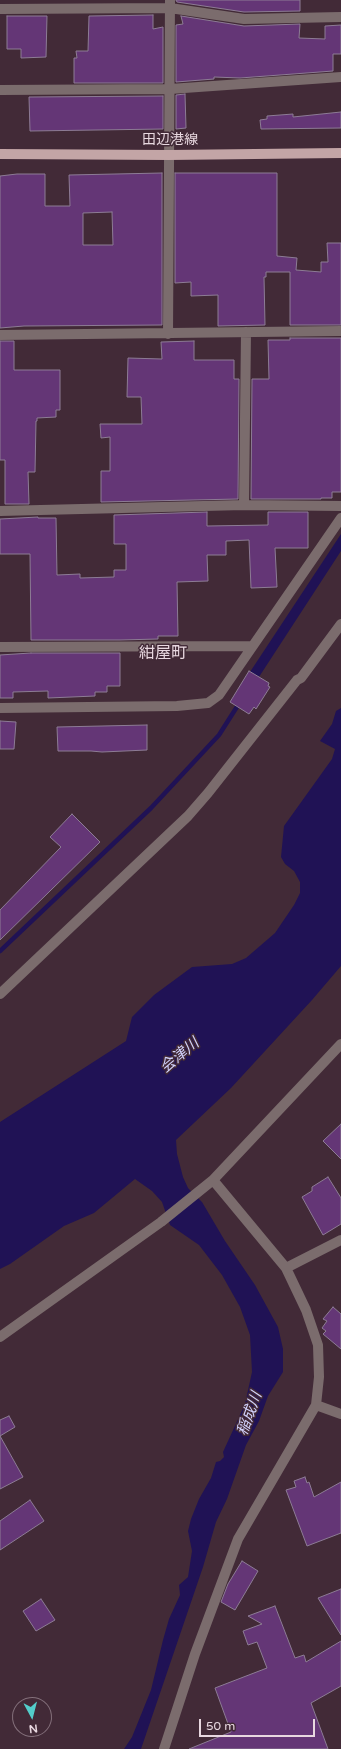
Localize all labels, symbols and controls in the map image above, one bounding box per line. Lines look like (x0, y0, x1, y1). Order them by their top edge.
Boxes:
street label: 田辺港線 (142, 132, 198, 148)
district label: 紺屋町 (139, 644, 187, 664)
water label: 会津川 (157, 1035, 203, 1077)
water label: 稲成川 (234, 1390, 266, 1438)
north arrow (12, 1697, 52, 1737)
scale bar (201, 1711, 317, 1737)
text: 50 m (206, 1719, 235, 1733)
text: N (28, 1721, 39, 1735)

